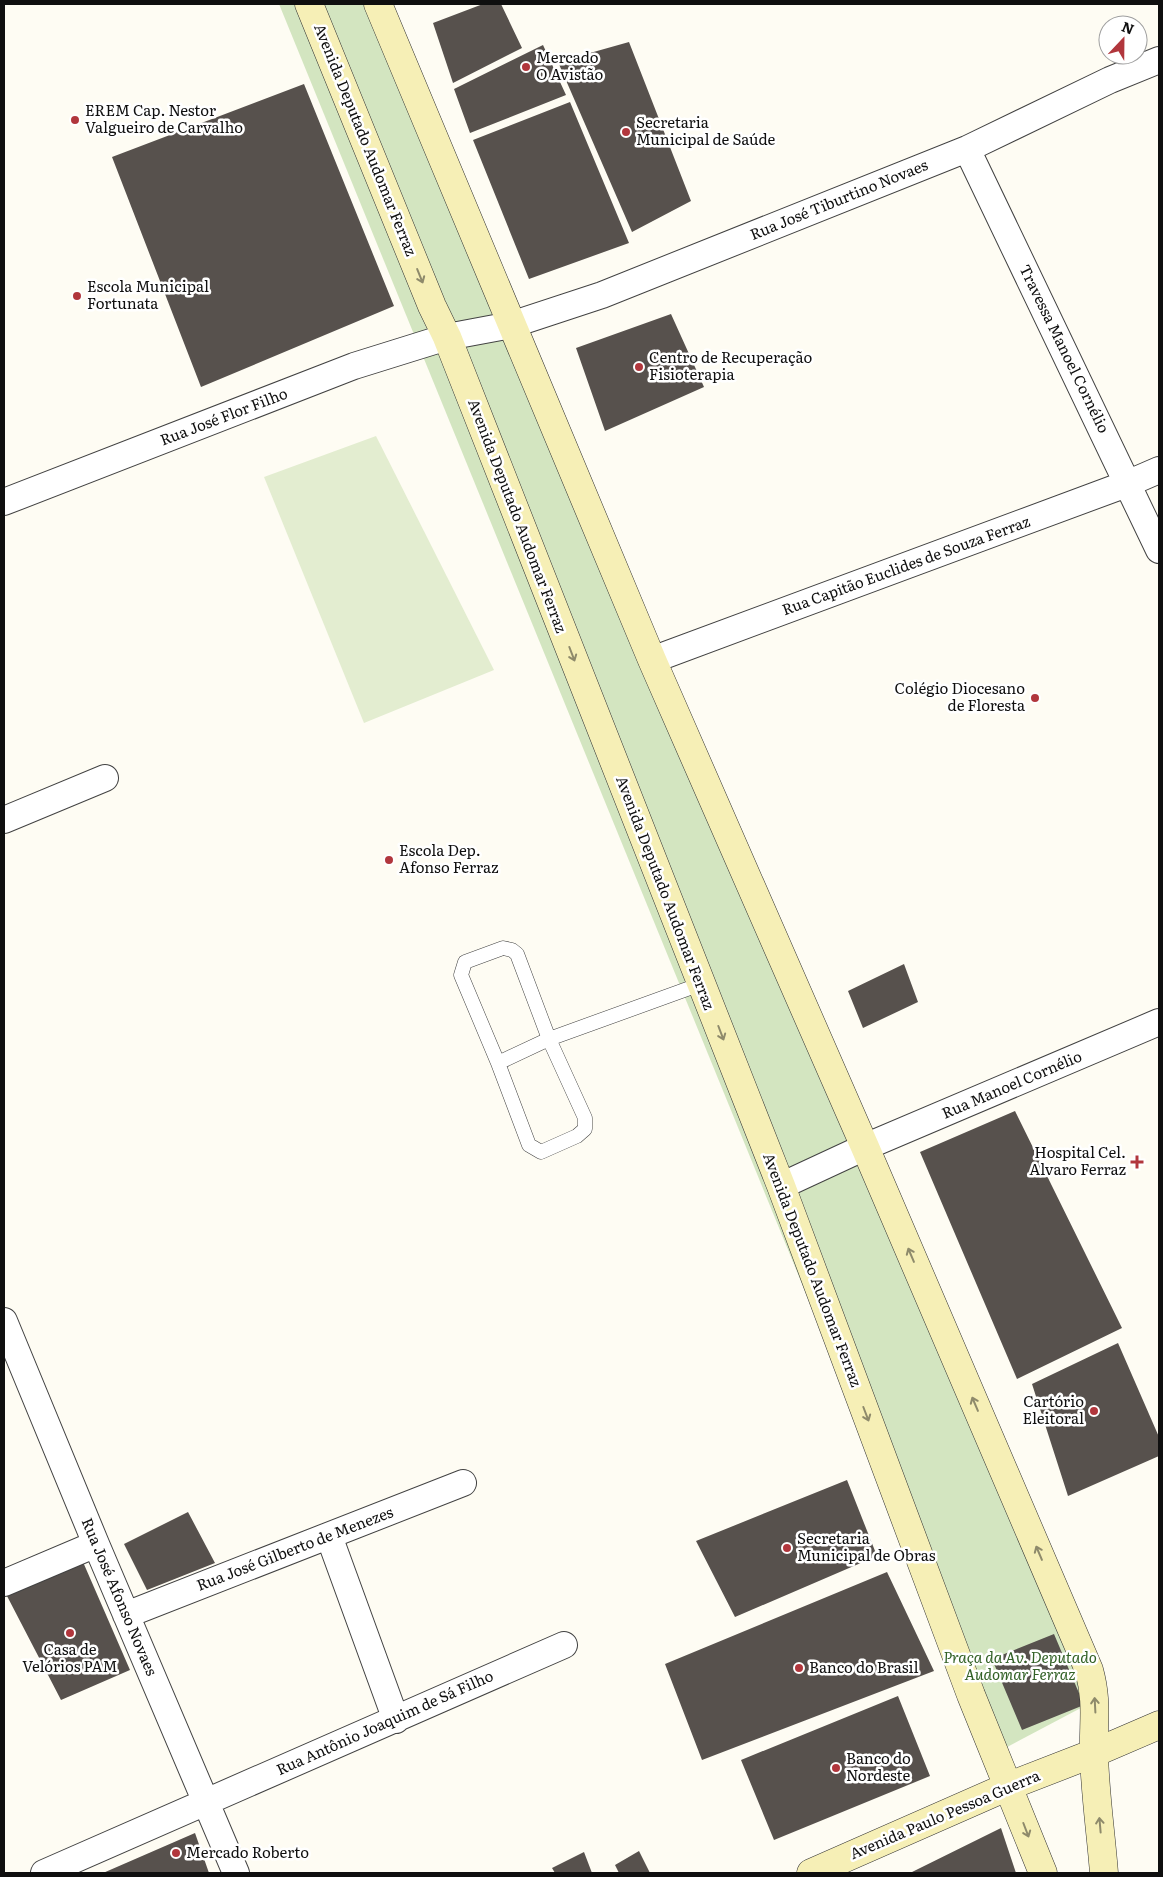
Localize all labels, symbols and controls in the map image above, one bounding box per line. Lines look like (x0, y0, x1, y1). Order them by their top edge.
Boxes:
north arrow (1098, 15, 1148, 65)
text: N (1119, 16, 1138, 39)
street label: Avenida Deputado Audomar Ferraz (309, 20, 424, 259)
place label: Mercado O Avistão (536, 45, 603, 85)
marker: Mercado O Avistão (520, 61, 532, 73)
place label: EREM Cap. Nestor Valgueiro de Carvalho (85, 98, 243, 138)
place label: Secretaria Municipal de Saúde (636, 110, 775, 150)
marker: EREM Cap. Nestor Valgueiro de Carvalho (69, 114, 81, 126)
marker: Secretaria Municipal de Saúde (620, 126, 632, 138)
street label: Rua José Tiburtino Novaes (746, 152, 931, 245)
street label: Travessa Manoel Cornélio (1014, 260, 1116, 437)
one-way arrow (416, 268, 425, 283)
place label: Escola Municipal Fortunata (87, 274, 209, 314)
marker: Escola Municipal Fortunata (71, 290, 83, 302)
place label: Centro de Recuperação Fisioterapia (649, 345, 813, 385)
marker: Centro de Recuperação Fisioterapia (633, 361, 645, 373)
street label: Rua José Flor Filho (156, 381, 291, 451)
street label: Avenida Deputado Audomar Ferraz (463, 395, 574, 636)
street label: Rua Capitão Euclides de Souza Ferraz (778, 509, 1033, 620)
one-way arrow (567, 646, 577, 661)
place label: Colégio Diocesano de Floresta (895, 676, 1026, 716)
marker: Colégio Diocesano de Floresta (1029, 692, 1041, 704)
street label: Avenida Deputado Audomar Ferraz (611, 772, 722, 1013)
place label: Escola Dep. Afonso Ferraz (399, 838, 499, 878)
marker: Escola Dep. Afonso Ferraz (383, 854, 395, 866)
one-way arrow (717, 1026, 726, 1041)
street label: Rua Manoel Cornélio (938, 1044, 1085, 1124)
place label: Hospital Cel. Alvaro Ferraz (1029, 1140, 1126, 1180)
street label: Avenida Deputado Audomar Ferraz (758, 1149, 869, 1390)
marker: Hospital Cel. Alvaro Ferraz (1130, 1155, 1144, 1169)
one-way arrow (905, 1248, 915, 1263)
place label: Cartório Eleitoral (1022, 1389, 1084, 1429)
one-way arrow (969, 1397, 979, 1412)
marker: Cartório Eleitoral (1088, 1405, 1100, 1417)
one-way arrow (862, 1406, 871, 1421)
street label: Rua José Gilberto de Menezes (193, 1499, 396, 1596)
street label: Rua José Afonso Novaes (77, 1514, 164, 1679)
place label: Secretaria Municipal de Obras (797, 1526, 936, 1566)
marker: Secretaria Municipal de Obras (781, 1542, 793, 1554)
one-way arrow (1034, 1546, 1044, 1561)
marker: Casa de Velórios PAM (64, 1627, 76, 1639)
place label: Casa de Velórios PAM (22, 1637, 118, 1677)
park label: Praça da Av. Deputado Audomar Ferraz (943, 1645, 1097, 1685)
place label: Banco do Brasil (809, 1655, 918, 1678)
marker: Banco do Brasil (793, 1662, 805, 1674)
street label: Rua Antônio Joaquim de Sá Filho (272, 1663, 497, 1780)
one-way arrow (1091, 1697, 1100, 1713)
place label: Banco do Nordeste (846, 1746, 911, 1786)
marker: Banco do Nordeste (830, 1762, 842, 1774)
street label: Avenida Paulo Pessoa Guerra (846, 1763, 1044, 1864)
one-way arrow (1095, 1817, 1105, 1833)
one-way arrow (1022, 1822, 1031, 1837)
place label: Mercado Roberto (186, 1840, 309, 1863)
marker: Mercado Roberto (170, 1847, 182, 1859)

